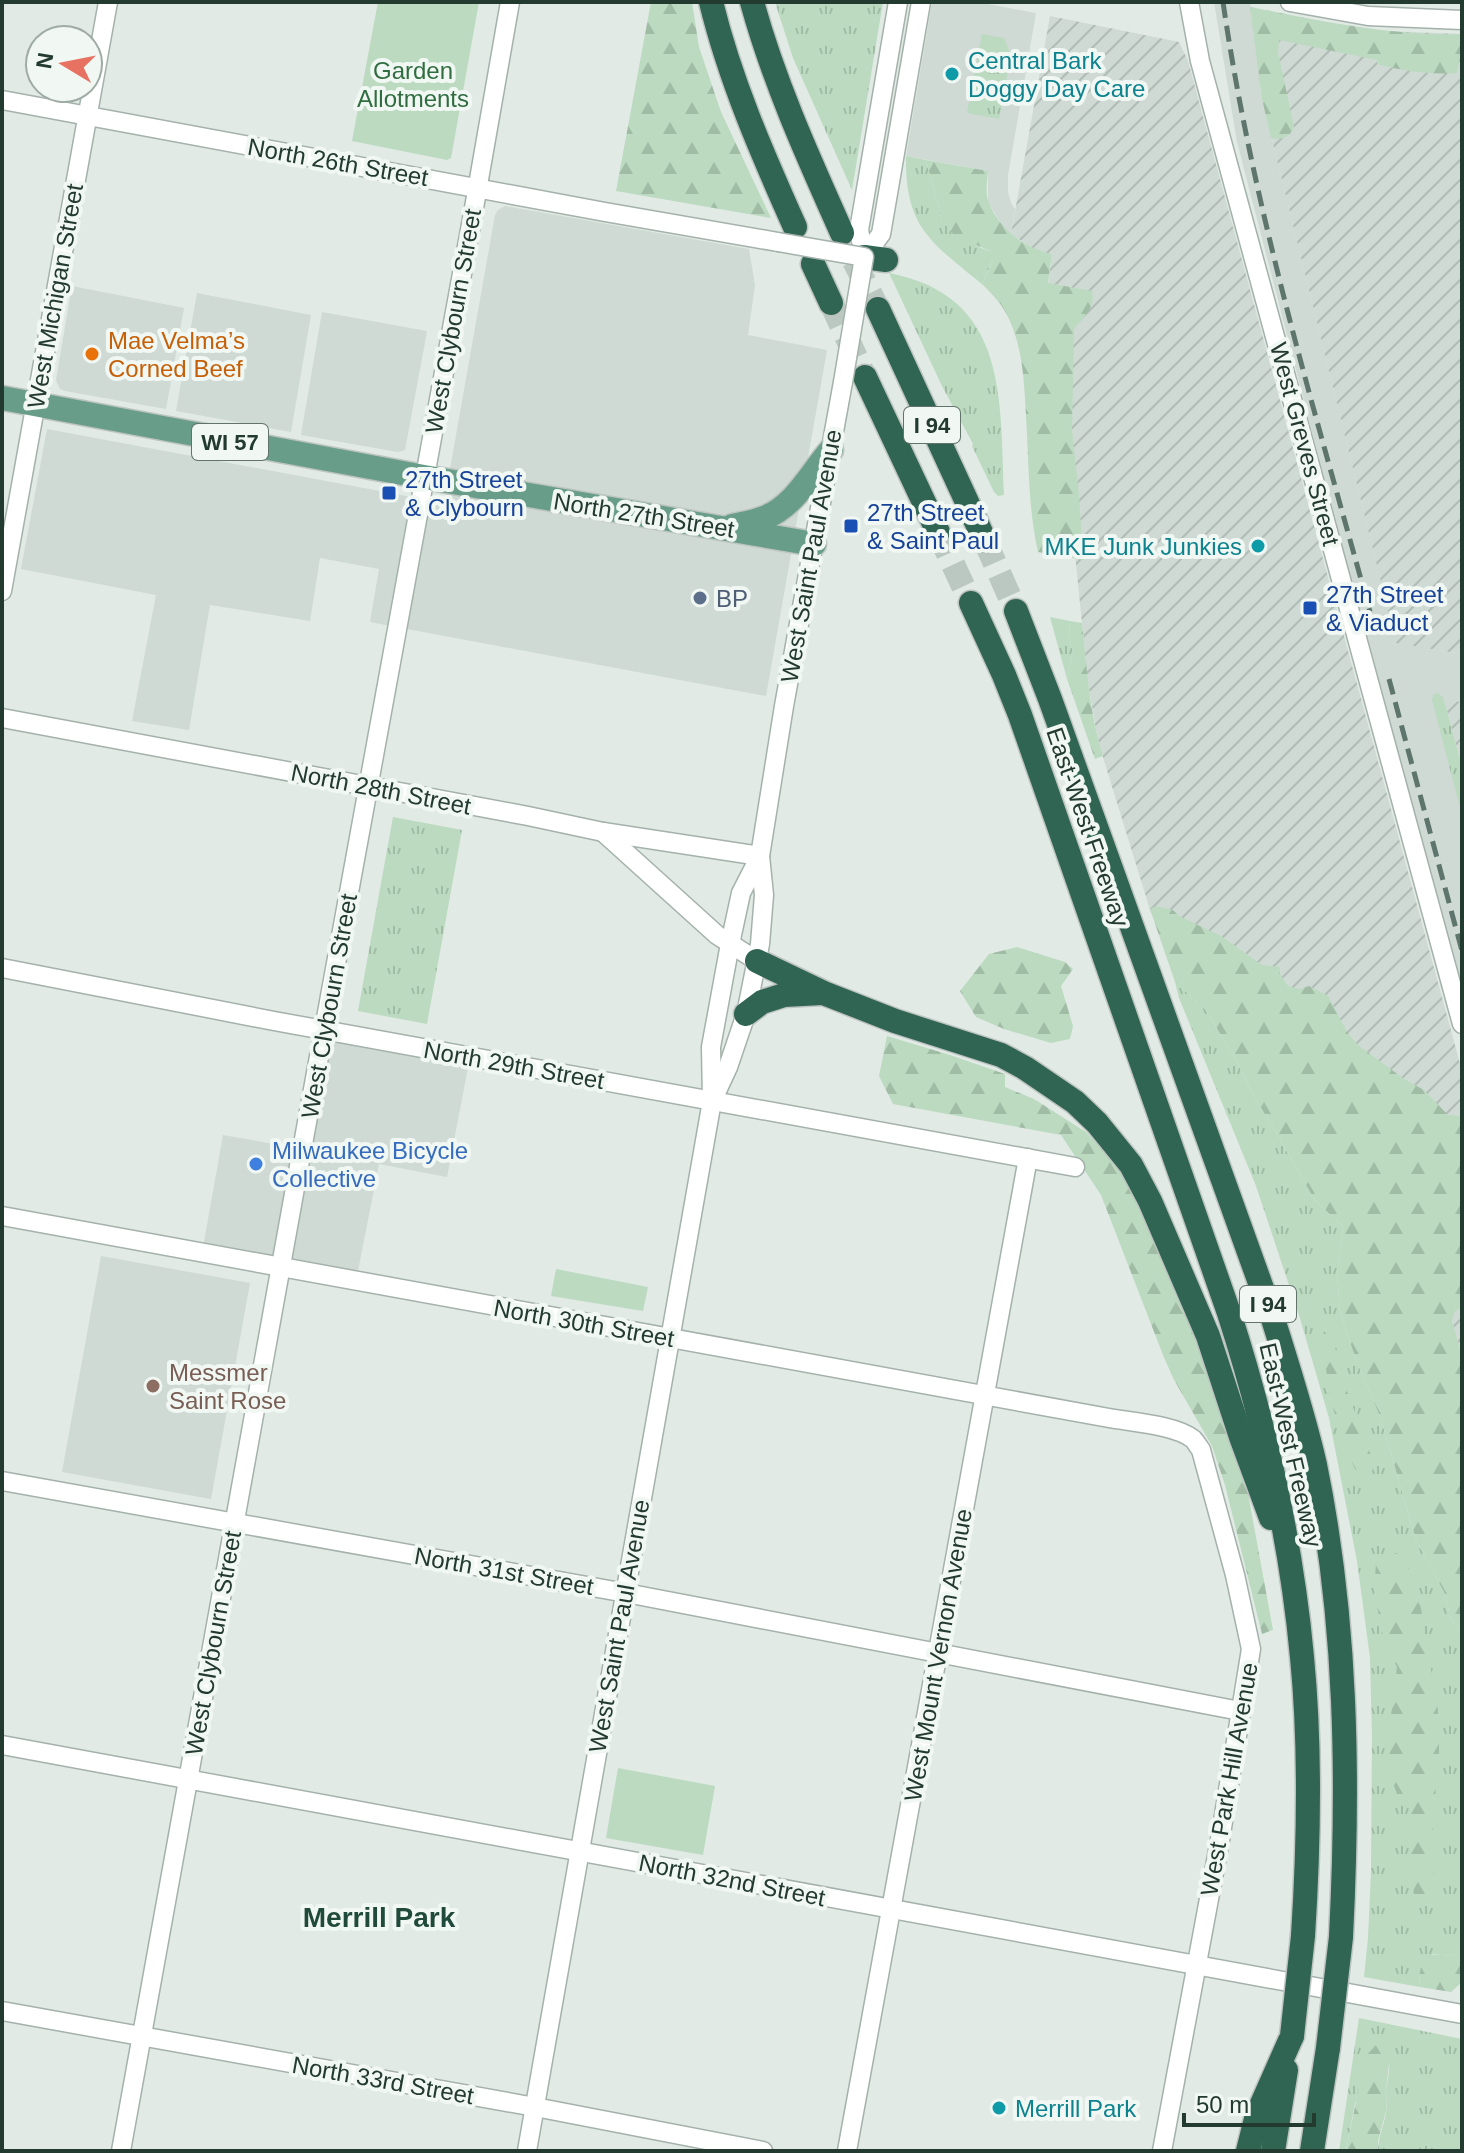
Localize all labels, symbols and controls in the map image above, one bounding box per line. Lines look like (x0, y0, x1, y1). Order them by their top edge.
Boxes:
north arrow (24, 24, 104, 104)
place label: Central Bark Doggy Day Care (968, 47, 1145, 102)
text: N (31, 51, 58, 71)
park label: Garden Allotments (357, 57, 469, 112)
marker: Central Bark Doggy Day Care (943, 65, 961, 83)
street label: North 26th Street (246, 133, 431, 191)
street label: West Michigan Street (22, 181, 88, 410)
street label: West Clybourn Street (420, 206, 486, 435)
place label: Mae Velma’s Corned Beef (108, 327, 245, 382)
street label: West Greves Street (1265, 340, 1345, 549)
marker: Mae Velma’s Corned Beef (83, 345, 101, 363)
road number: I 94 (904, 407, 960, 443)
road number: WI 57 (192, 424, 268, 460)
street label: West Saint Paul Avenue (775, 427, 847, 685)
place label: 27th Street & Clybourn (405, 466, 524, 521)
marker: 27th Street & Clybourn (380, 484, 398, 502)
street label: North 27th Street (552, 487, 737, 543)
place label: 27th Street & Saint Paul (867, 499, 999, 554)
marker: 27th Street & Saint Paul (842, 517, 860, 535)
place label: MKE Junk Junkies (1045, 533, 1242, 560)
marker: MKE Junk Junkies (1249, 537, 1267, 555)
place label: 27th Street & Viaduct (1326, 581, 1444, 636)
place label: BP (716, 585, 748, 612)
marker: BP (691, 589, 709, 607)
marker: 27th Street & Viaduct (1301, 599, 1319, 617)
street label: East-West Freeway (1041, 724, 1135, 930)
street label: North 28th Street (289, 758, 474, 820)
street label: West Clybourn Street (296, 891, 362, 1120)
street label: North 29th Street (422, 1036, 607, 1094)
place label: Milwaukee Bicycle Collective (272, 1137, 468, 1192)
marker: Milwaukee Bicycle Collective (247, 1155, 265, 1173)
road number: I 94 (1240, 1286, 1296, 1322)
street label: North 30th Street (492, 1294, 677, 1352)
street label: East-West Freeway (1254, 1340, 1328, 1550)
place label: Messmer Saint Rose (169, 1359, 286, 1414)
marker: Messmer Saint Rose (144, 1377, 162, 1395)
street label: West Saint Paul Avenue (583, 1497, 655, 1755)
street label: West Mount Vernon Avenue (899, 1507, 977, 1803)
street label: West Clybourn Street (180, 1528, 246, 1757)
street label: North 31st Street (412, 1542, 596, 1600)
street label: West Park Hill Avenue (1195, 1660, 1263, 1898)
street label: North 32nd Street (636, 1849, 828, 1911)
district label: Merrill Park (303, 1902, 456, 1933)
street label: North 33rd Street (290, 2051, 476, 2109)
scale bar (1184, 2077, 1314, 2127)
text: 50 m (1196, 2091, 1249, 2118)
place label: Merrill Park (1015, 2095, 1137, 2122)
marker: Merrill Park (990, 2099, 1008, 2117)

